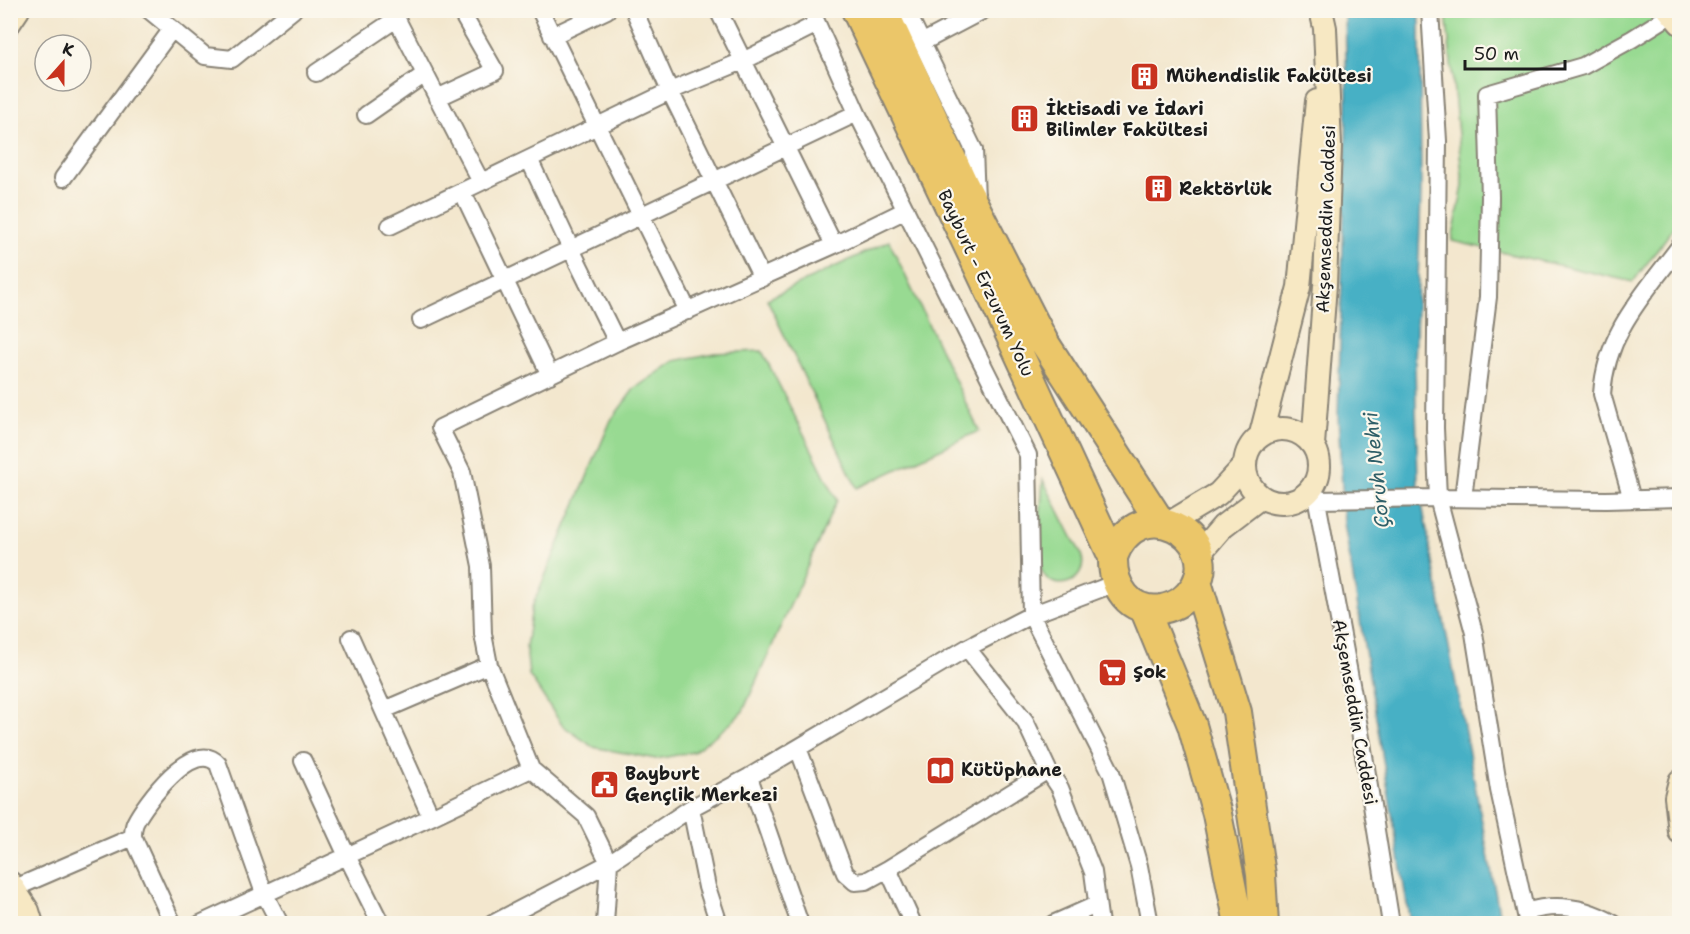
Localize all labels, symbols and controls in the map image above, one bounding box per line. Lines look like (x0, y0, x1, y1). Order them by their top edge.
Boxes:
north arrow (33, 33, 93, 93)
scale bar (1465, 33, 1566, 71)
text: K (59, 38, 77, 61)
text: 50 m (1474, 42, 1519, 66)
building icon: Mühendislik Fakültesi (1129, 60, 1161, 92)
place label: Mühendislik Fakültesi (1166, 64, 1372, 88)
place label: İktisadi ve İdari Bilimler Fakültesi (1046, 97, 1208, 142)
building icon: İktisadi ve İdari Bilimler Fakültesi (1009, 103, 1041, 135)
street label: Akşemseddin Caddesi (1311, 124, 1341, 314)
building icon: Rektörlük (1142, 173, 1174, 205)
place label: Rektörlük (1179, 177, 1272, 201)
street label: Bayburt - Erzurum Yolu (932, 186, 1040, 380)
water label: Çoruh Nehri (1357, 410, 1395, 529)
street label: Akşemseddin Caddesi (1327, 617, 1383, 807)
supermarket icon: Şok (1096, 656, 1128, 688)
place label: Şok (1133, 660, 1167, 684)
library icon: Kütüphane (924, 754, 956, 786)
place label: Kütüphane (961, 758, 1062, 782)
place label: Bayburt Gençlik Merkezi (625, 762, 778, 807)
public building icon: Bayburt Gençlik Merkezi (588, 768, 620, 800)

